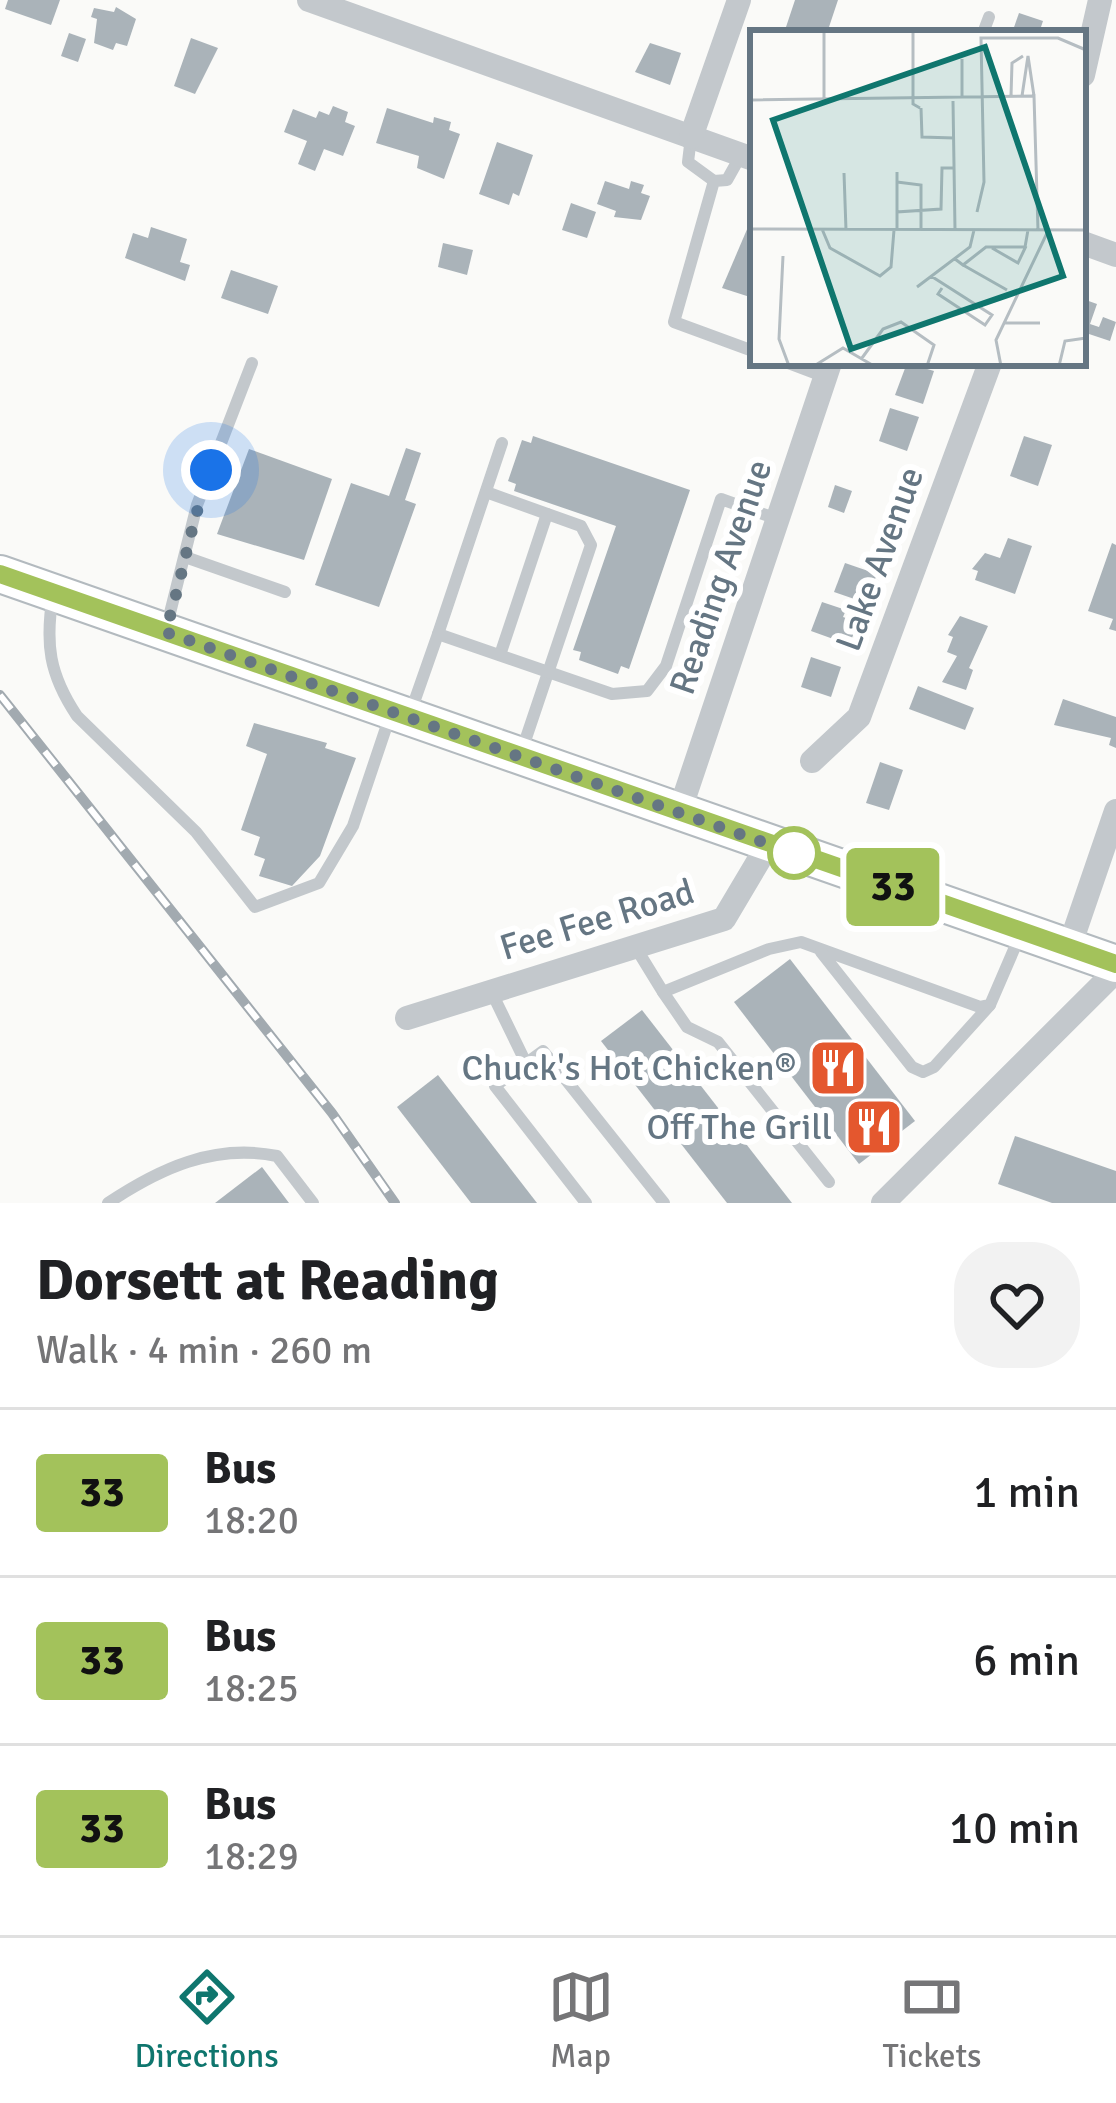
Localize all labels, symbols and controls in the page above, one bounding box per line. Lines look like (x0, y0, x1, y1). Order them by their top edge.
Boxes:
inset map (750, 30, 1086, 366)
your location (181, 440, 241, 500)
street label: Reading Avenue (660, 454, 782, 700)
street label: Lake Avenue (826, 461, 934, 657)
unlabelled marker (769, 828, 819, 878)
line badge: 33 (839, 848, 947, 926)
text: 33 (870, 861, 916, 912)
street label: Fee Fee Road (495, 869, 699, 971)
restaurant icon: Chuck's Hot Chicken® (807, 1037, 869, 1099)
place label: Chuck's Hot Chicken® (461, 1046, 796, 1091)
restaurant icon: Off The Grill (843, 1096, 905, 1158)
place label: Off The Grill (646, 1105, 832, 1150)
button: heart (954, 1242, 1080, 1368)
text: Dorsett at Reading (36, 1245, 499, 1316)
text: Walk · 4 min · 260 m (36, 1326, 372, 1374)
text: Bus (204, 1441, 276, 1496)
text: 1 min (973, 1465, 1080, 1520)
text: 33 (79, 1467, 125, 1518)
text: 18:20 (204, 1496, 299, 1544)
text: Bus (204, 1609, 276, 1664)
text: 6 min (973, 1633, 1080, 1688)
text: 33 (79, 1635, 125, 1686)
text: 18:25 (204, 1664, 299, 1712)
text: Bus (204, 1777, 276, 1832)
text: 10 min (949, 1801, 1080, 1856)
text: 33 (79, 1803, 125, 1854)
text: 18:29 (204, 1832, 299, 1880)
tab: Directions (134, 1964, 279, 2077)
tab: Map (548, 1964, 614, 2077)
tab: Tickets (882, 1964, 982, 2077)

